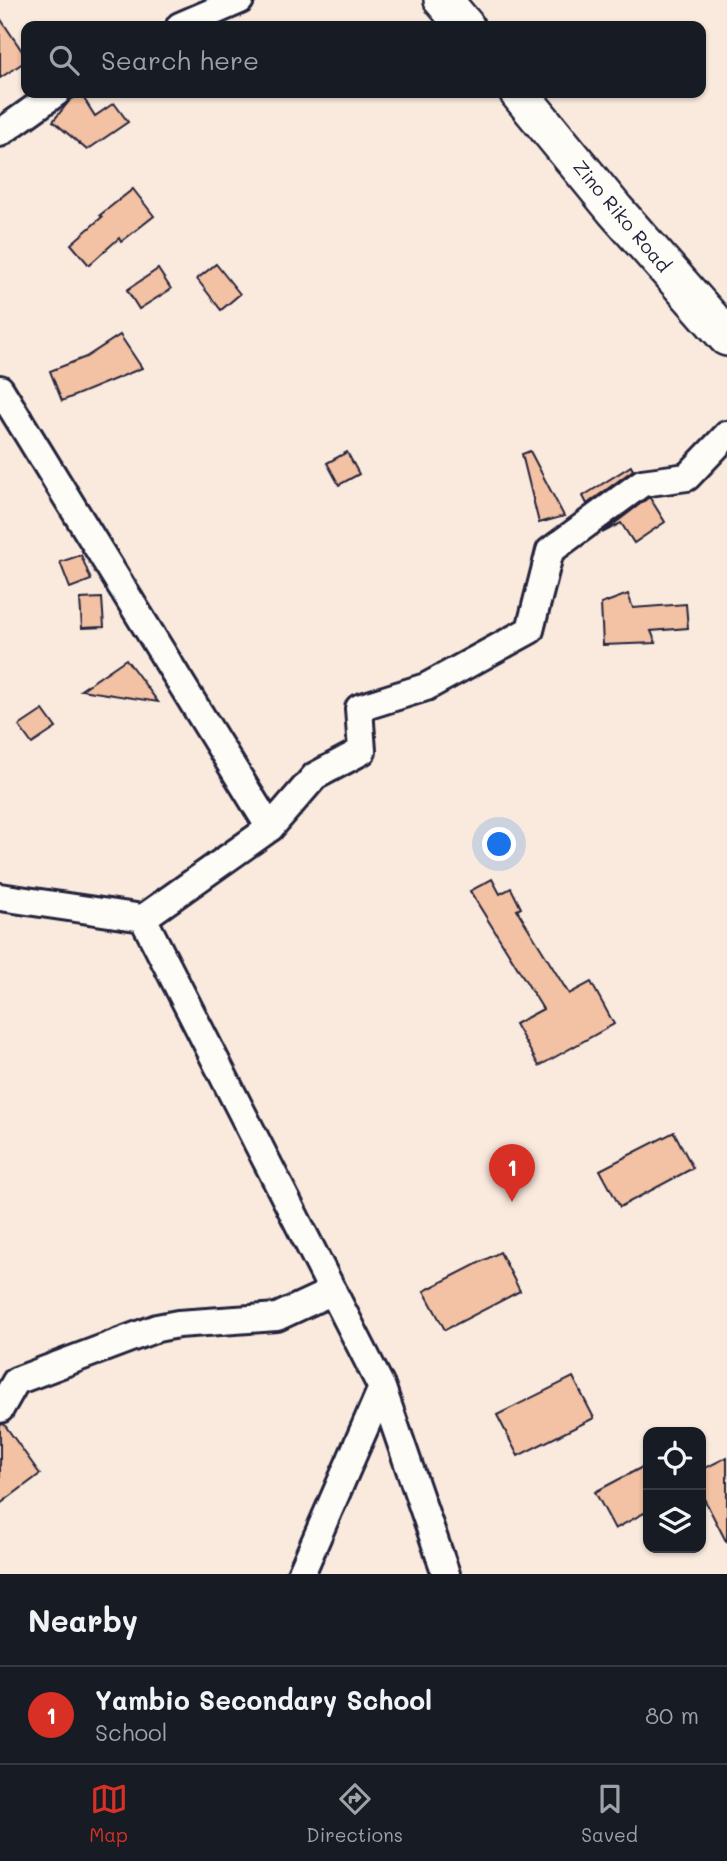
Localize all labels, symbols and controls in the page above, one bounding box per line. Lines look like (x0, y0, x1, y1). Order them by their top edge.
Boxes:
search box (21, 21, 706, 98)
icon: search (45, 41, 83, 79)
text: Search here (101, 43, 259, 77)
street label: Zino Riko Road (568, 154, 677, 277)
your location (482, 827, 516, 861)
pin: 1 (489, 1144, 535, 1202)
map controls (643, 1427, 706, 1553)
button: locate (643, 1427, 706, 1490)
button: layers (643, 1490, 706, 1553)
text: Nearby (28, 1600, 138, 1640)
text: Yambio Secondary School (95, 1683, 432, 1717)
text: 1 (46, 1700, 56, 1730)
text: 80 m (645, 1700, 699, 1730)
text: School (95, 1717, 168, 1747)
tab: Map (89, 1780, 128, 1847)
tab: Directions (306, 1780, 403, 1847)
tab: Saved (581, 1780, 638, 1847)

